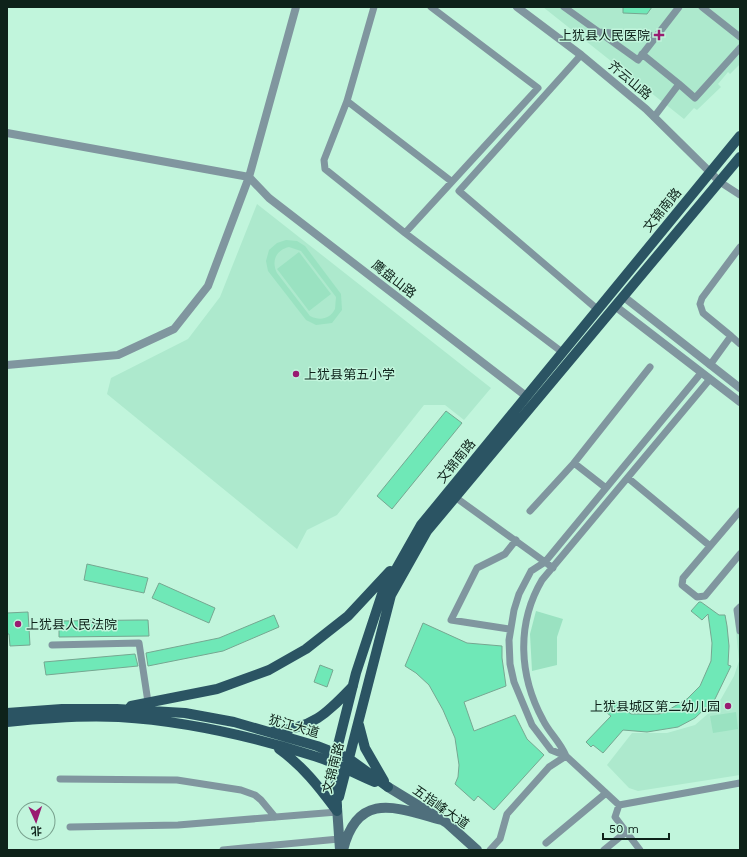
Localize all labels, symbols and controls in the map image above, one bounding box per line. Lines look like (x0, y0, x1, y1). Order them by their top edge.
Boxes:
place label: 上犹县人民医院 (559, 28, 650, 43)
marker: 上犹县人民医院 (653, 29, 665, 41)
street label: 齐云山路 (605, 58, 655, 102)
street label: 文锦南路 (640, 185, 684, 235)
street label: 鹰盘山路 (369, 257, 419, 301)
place label: 上犹县第五小学 (304, 367, 395, 382)
marker: 上犹县第五小学 (291, 369, 301, 379)
street label: 文锦南路 (434, 436, 478, 486)
place label: 上犹县人民法院 (26, 617, 117, 632)
marker: 上犹县人民法院 (13, 619, 23, 629)
place label: 上犹县城区第二幼儿园 (590, 699, 720, 714)
marker: 上犹县城区第二幼儿园 (723, 701, 733, 711)
street label: 犹江大道 (267, 712, 321, 740)
street label: 文锦南路 (319, 741, 347, 795)
street label: 五指峰大道 (410, 782, 472, 832)
north arrow (16, 801, 56, 841)
scale bar (603, 815, 669, 841)
text: 50 m (609, 822, 639, 836)
text: 北 (31, 824, 42, 837)

